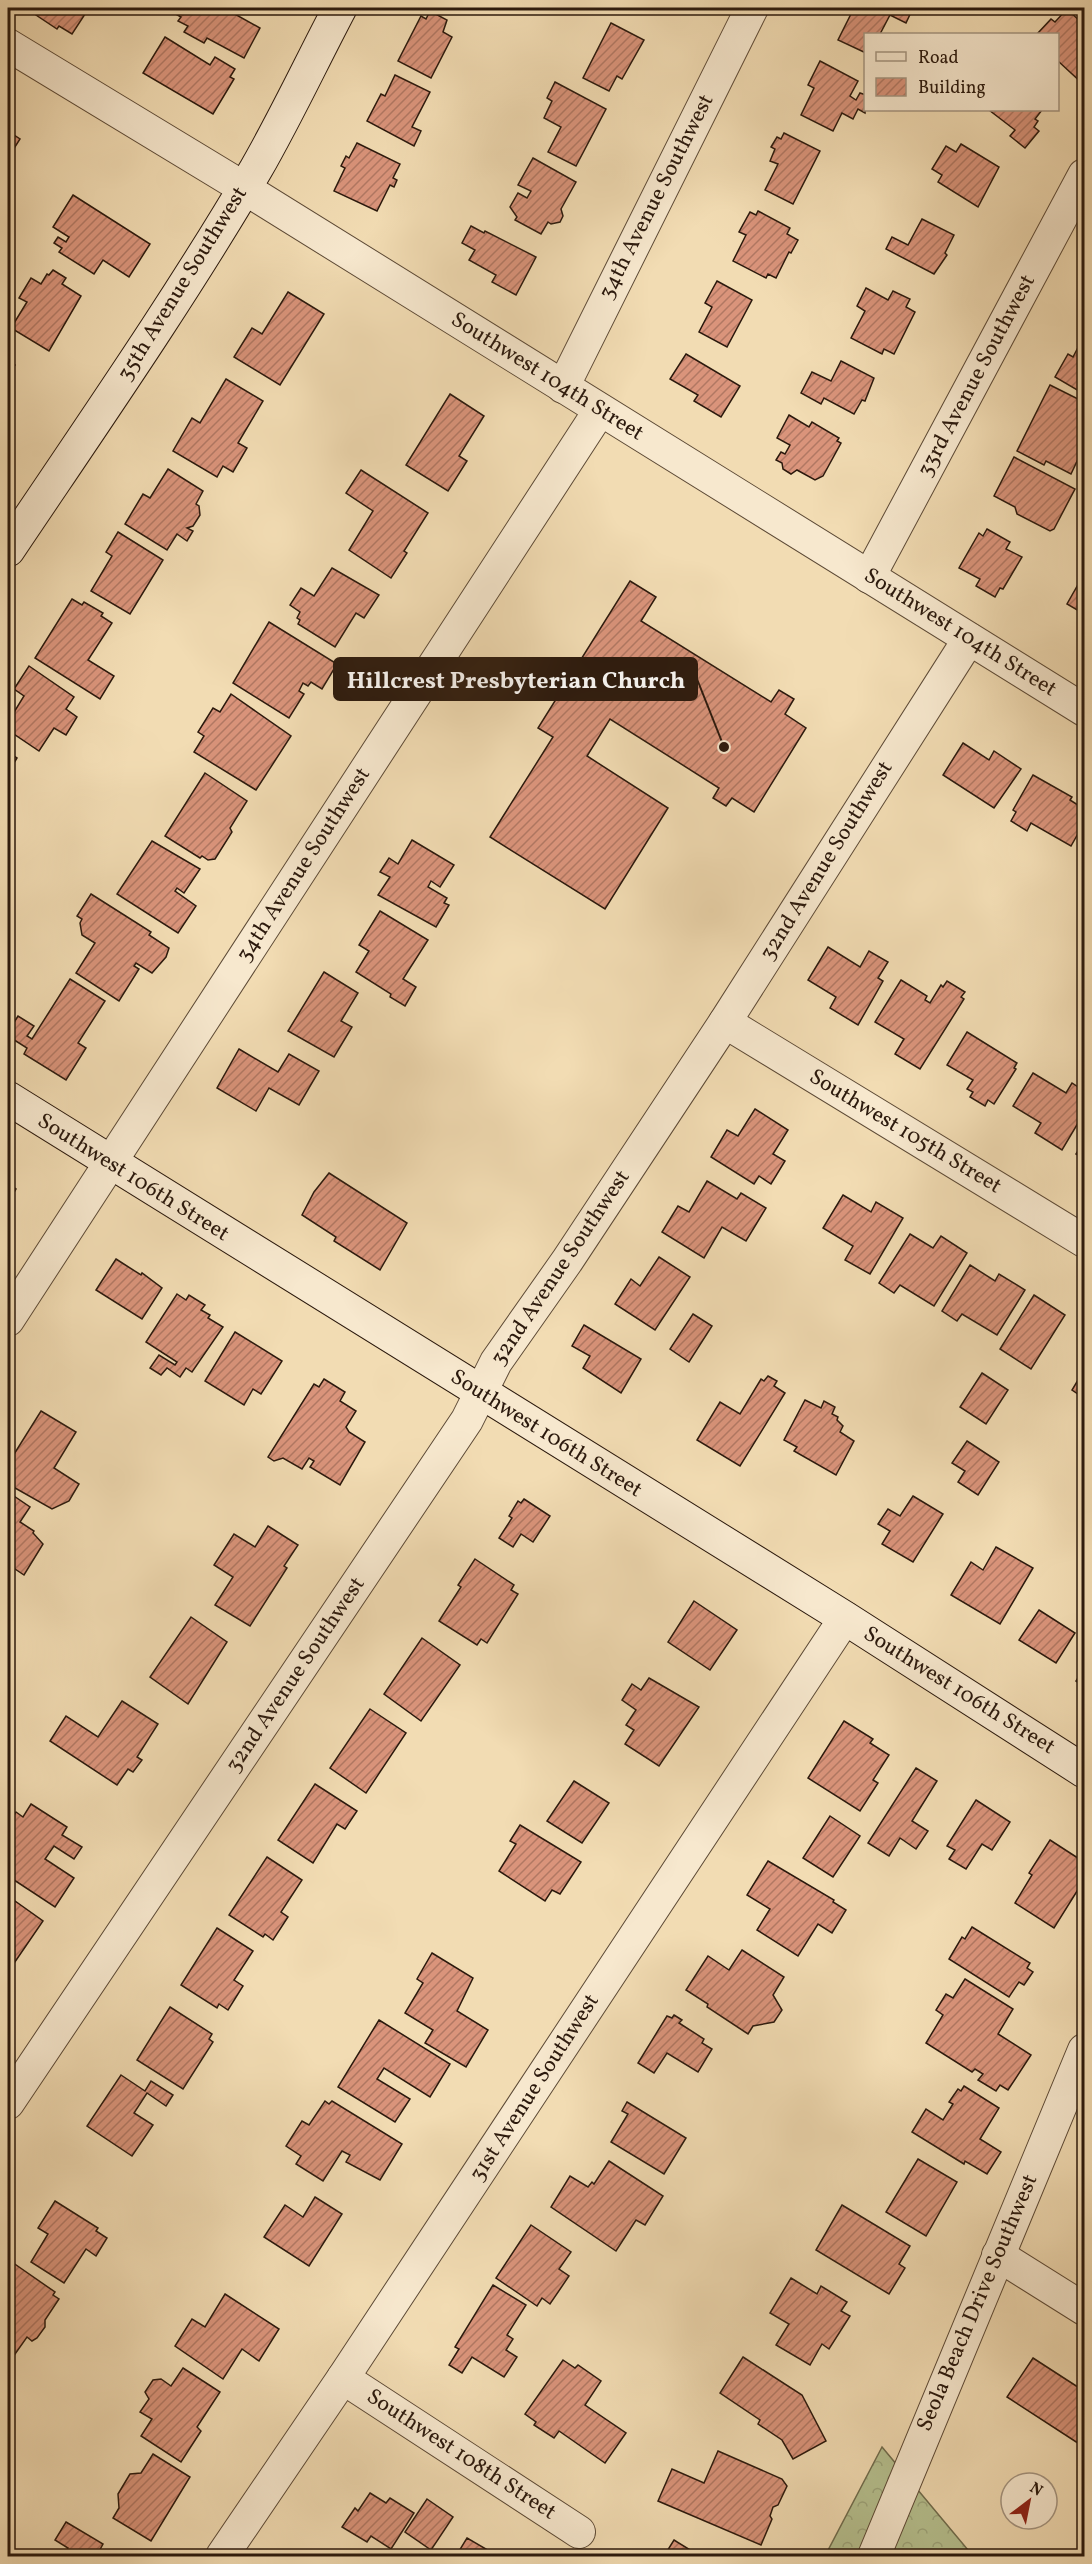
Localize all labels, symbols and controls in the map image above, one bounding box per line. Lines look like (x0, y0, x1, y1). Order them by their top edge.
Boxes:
legend (864, 33, 1059, 111)
text: Road (918, 46, 959, 71)
text: Building (918, 76, 986, 101)
street label: 34th Avenue Southwest (592, 89, 722, 305)
street label: 35th Avenue Southwest (110, 181, 256, 387)
street label: 33rd Avenue Southwest (910, 269, 1044, 483)
street label: Southwest 104th Street (445, 305, 650, 449)
street label: Southwest 104th Street (858, 561, 1063, 705)
callout: Hillcrest Presbyterian Church (334, 658, 697, 700)
text: Hillcrest Presbyterian Church (347, 665, 685, 699)
street label: 32nd Avenue Southwest (753, 755, 901, 967)
street label: 34th Avenue Southwest (229, 761, 379, 968)
street label: Southwest 105th Street (803, 1062, 1008, 1202)
street label: Southwest 106th Street (31, 1106, 235, 1250)
street label: 32nd Avenue Southwest (484, 1164, 638, 1372)
street label: Southwest 106th Street (444, 1362, 648, 1506)
street label: 32nd Avenue Southwest (219, 1571, 373, 1779)
street label: Southwest 106th Street (857, 1619, 1061, 1763)
street label: 31st Avenue Southwest (463, 1988, 608, 2188)
street label: Seola Beach Drive Southwest (910, 2169, 1046, 2436)
street label: Southwest 108th Street (360, 2382, 562, 2528)
north arrow (999, 2471, 1059, 2531)
text: N (1025, 2478, 1047, 2503)

